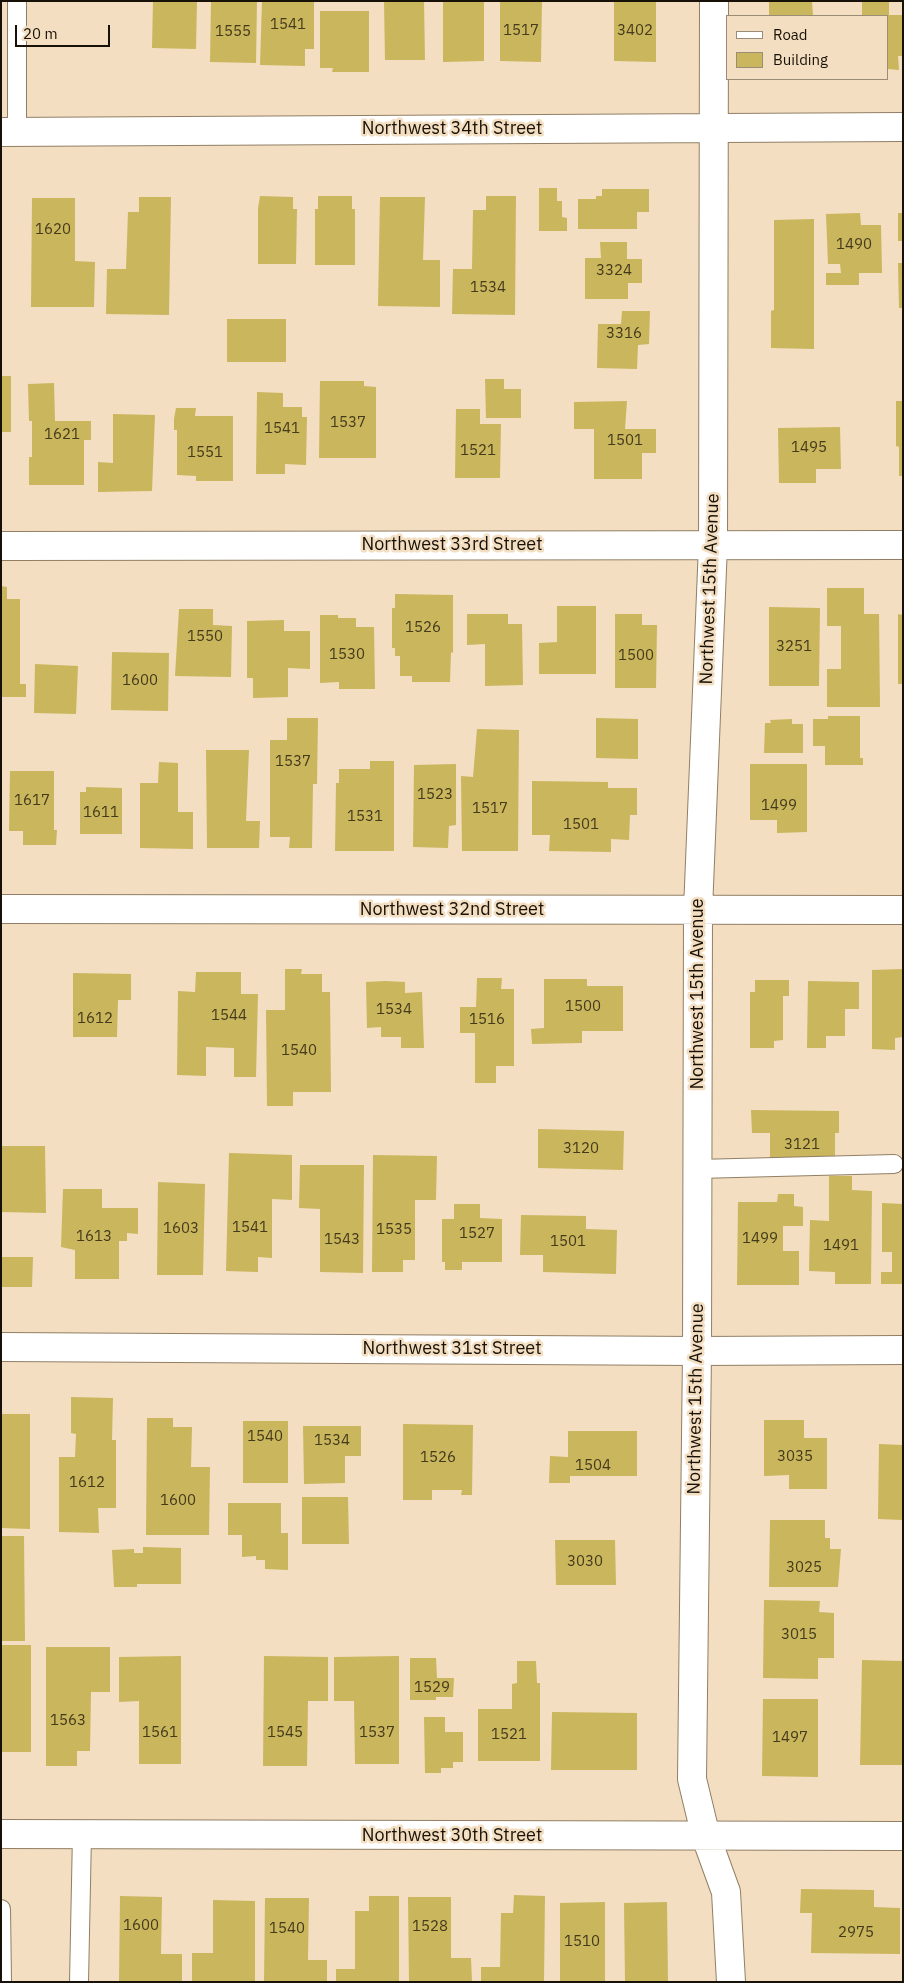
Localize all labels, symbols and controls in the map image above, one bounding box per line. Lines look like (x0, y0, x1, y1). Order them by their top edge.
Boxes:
scale bar (18, 15, 112, 47)
legend (726, 15, 889, 80)
house number: 1541 (270, 16, 306, 34)
house number: 1517 (503, 22, 539, 40)
house number: 3402 (617, 22, 653, 40)
house number: 1555 (215, 23, 251, 41)
text: 20 m (23, 24, 58, 43)
text: Road (773, 25, 808, 44)
text: Building (773, 50, 828, 69)
street label: Northwest 34th Street (362, 118, 542, 140)
house number: 1620 (35, 221, 71, 239)
house number: 1490 (836, 236, 872, 254)
house number: 3324 (596, 262, 632, 280)
house number: 1534 (470, 279, 506, 297)
house number: 3316 (606, 325, 642, 343)
house number: 1537 (330, 414, 366, 432)
house number: 1541 (264, 420, 300, 438)
house number: 1621 (44, 426, 80, 444)
house number: 1501 (607, 432, 643, 450)
house number: 1495 (791, 439, 827, 457)
house number: 1521 (460, 442, 496, 460)
house number: 1551 (187, 444, 223, 462)
street label: Northwest 15th Avenue (696, 493, 724, 685)
street label: Northwest 33rd Street (362, 534, 542, 556)
house number: 1526 (405, 619, 441, 637)
house number: 1550 (187, 628, 223, 646)
house number: 3251 (776, 638, 812, 656)
house number: 1530 (329, 646, 365, 664)
house number: 1500 (618, 647, 654, 665)
house number: 1600 (122, 672, 158, 690)
house number: 1537 (275, 753, 311, 771)
house number: 1523 (417, 786, 453, 804)
house number: 1617 (14, 792, 50, 810)
house number: 1499 (761, 797, 797, 815)
house number: 1517 (472, 800, 508, 818)
house number: 1611 (83, 804, 119, 822)
house number: 1531 (347, 808, 383, 826)
house number: 1501 (563, 816, 599, 834)
street label: Northwest 15th Avenue (687, 898, 709, 1090)
street label: Northwest 32nd Street (360, 899, 544, 921)
house number: 1500 (565, 998, 601, 1016)
house number: 1534 (376, 1001, 412, 1019)
house number: 1544 (211, 1007, 247, 1025)
house number: 1612 (77, 1010, 113, 1028)
house number: 1516 (469, 1011, 505, 1029)
house number: 1540 (281, 1042, 317, 1060)
house number: 3121 (784, 1136, 820, 1154)
house number: 3120 (563, 1140, 599, 1158)
house number: 1541 (232, 1219, 268, 1237)
house number: 1603 (163, 1220, 199, 1238)
house number: 1535 (376, 1221, 412, 1239)
house number: 1527 (459, 1225, 495, 1243)
house number: 1613 (76, 1228, 112, 1246)
house number: 1499 (742, 1230, 778, 1248)
house number: 1543 (324, 1231, 360, 1249)
house number: 1501 (550, 1233, 586, 1251)
house number: 1491 (823, 1237, 859, 1255)
street label: Northwest 15th Avenue (684, 1303, 708, 1495)
street label: Northwest 31st Street (363, 1338, 541, 1360)
house number: 1540 (247, 1428, 283, 1446)
house number: 1534 (314, 1432, 350, 1450)
house number: 3035 (777, 1448, 813, 1466)
house number: 1526 (420, 1449, 456, 1467)
house number: 1504 (575, 1457, 611, 1475)
house number: 1612 (69, 1474, 105, 1492)
house number: 1600 (160, 1492, 196, 1510)
house number: 3030 (567, 1553, 603, 1571)
house number: 3025 (786, 1559, 822, 1577)
house number: 3015 (781, 1626, 817, 1644)
house number: 1529 (414, 1679, 450, 1697)
house number: 1563 (50, 1712, 86, 1730)
house number: 1561 (142, 1724, 178, 1742)
house number: 1545 (267, 1724, 303, 1742)
house number: 1537 (359, 1724, 395, 1742)
house number: 1521 (491, 1726, 527, 1744)
house number: 1497 (772, 1729, 808, 1747)
street label: Northwest 30th Street (362, 1825, 542, 1847)
house number: 1600 (123, 1917, 159, 1935)
house number: 1528 (412, 1918, 448, 1936)
house number: 1540 (269, 1920, 305, 1938)
house number: 2975 (838, 1924, 874, 1942)
house number: 1510 (564, 1933, 600, 1951)

